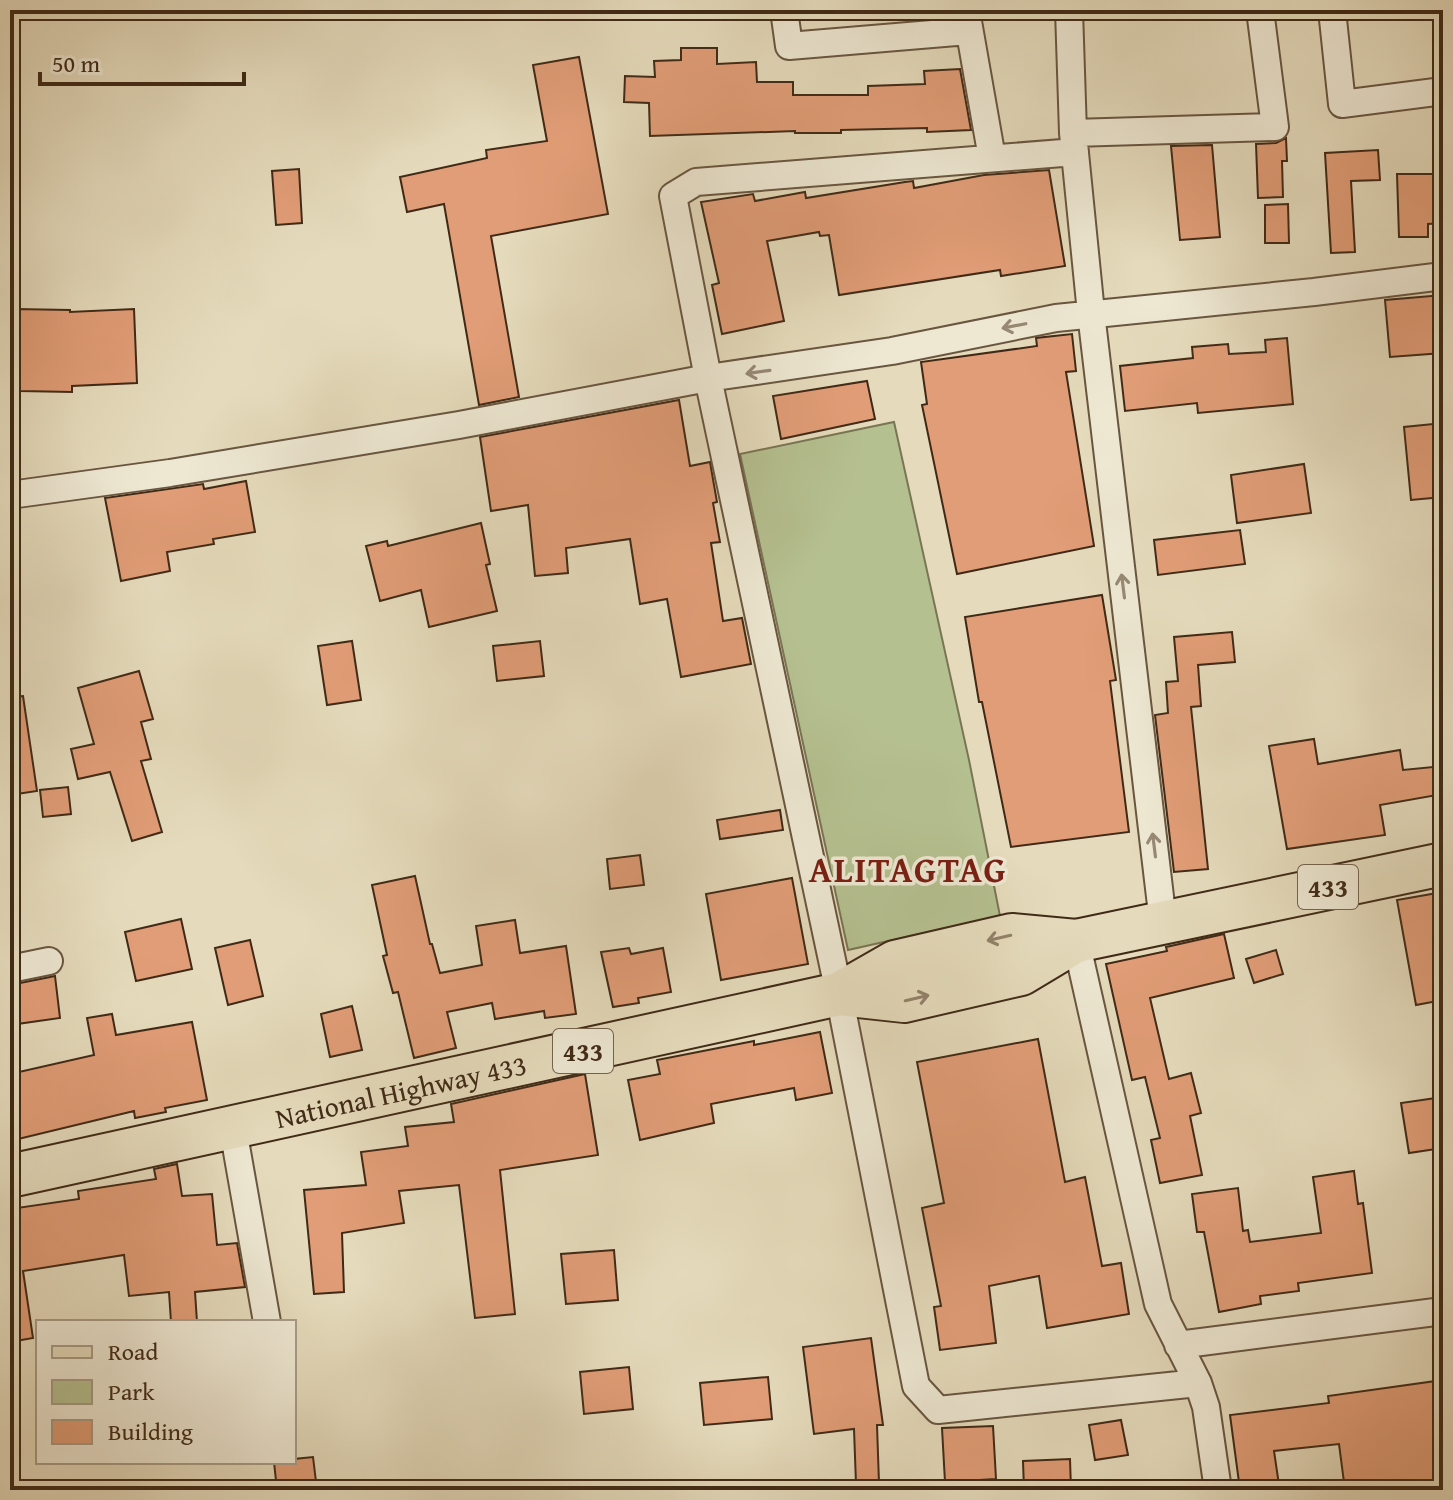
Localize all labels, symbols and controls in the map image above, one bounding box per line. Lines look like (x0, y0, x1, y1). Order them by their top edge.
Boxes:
scale bar (40, 36, 244, 86)
text: 50 m (52, 46, 100, 81)
one-way arrow (1002, 320, 1027, 335)
one-way arrow (746, 365, 771, 380)
one-way arrow (1116, 574, 1131, 600)
one-way arrow (1146, 833, 1161, 858)
district label: ALITAGTAG (809, 842, 1007, 895)
road number: 433 (1298, 865, 1358, 909)
one-way arrow (987, 931, 1012, 946)
one-way arrow (903, 990, 929, 1005)
road number: 433 (553, 1029, 613, 1073)
street label: National Highway 433 (271, 1043, 530, 1138)
legend (36, 1320, 296, 1464)
text: Road (108, 1334, 158, 1369)
text: Park (108, 1374, 155, 1409)
text: Building (108, 1414, 193, 1449)

